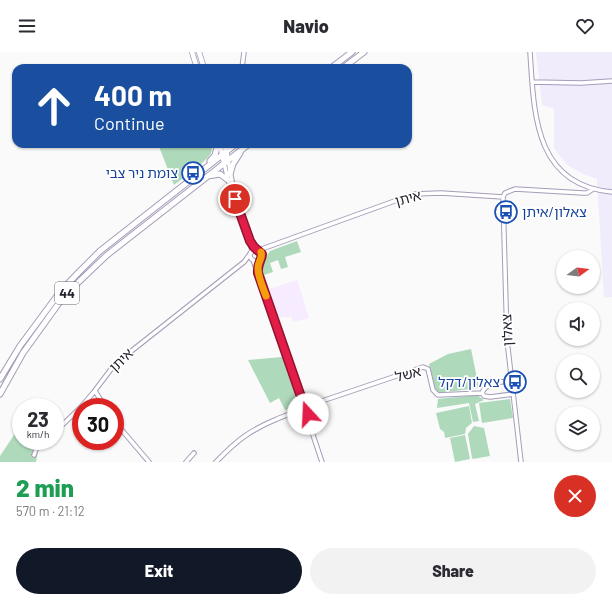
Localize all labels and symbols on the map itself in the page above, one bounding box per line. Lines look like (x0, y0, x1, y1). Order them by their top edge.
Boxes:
bus stop icon: צומת ניר צבי (180, 160, 206, 186)
place label: צומת ניר צבי (106, 164, 178, 181)
pin (218, 182, 252, 216)
street label: איתן (393, 186, 423, 209)
bus stop icon: צאלון/איתן (493, 199, 519, 225)
place label: צאלון/איתן (522, 203, 587, 220)
north arrow (556, 250, 600, 294)
road number: 44 (55, 282, 79, 304)
street label: צאלון (497, 313, 516, 347)
street label: איתן (105, 344, 136, 375)
street label: אשל (393, 362, 423, 385)
bus stop icon: צאלון/דקל (502, 369, 528, 395)
place label: צאלון/דקל (438, 373, 500, 390)
position arrow (287, 393, 329, 435)
speed limit sign: 30 (72, 398, 124, 450)

